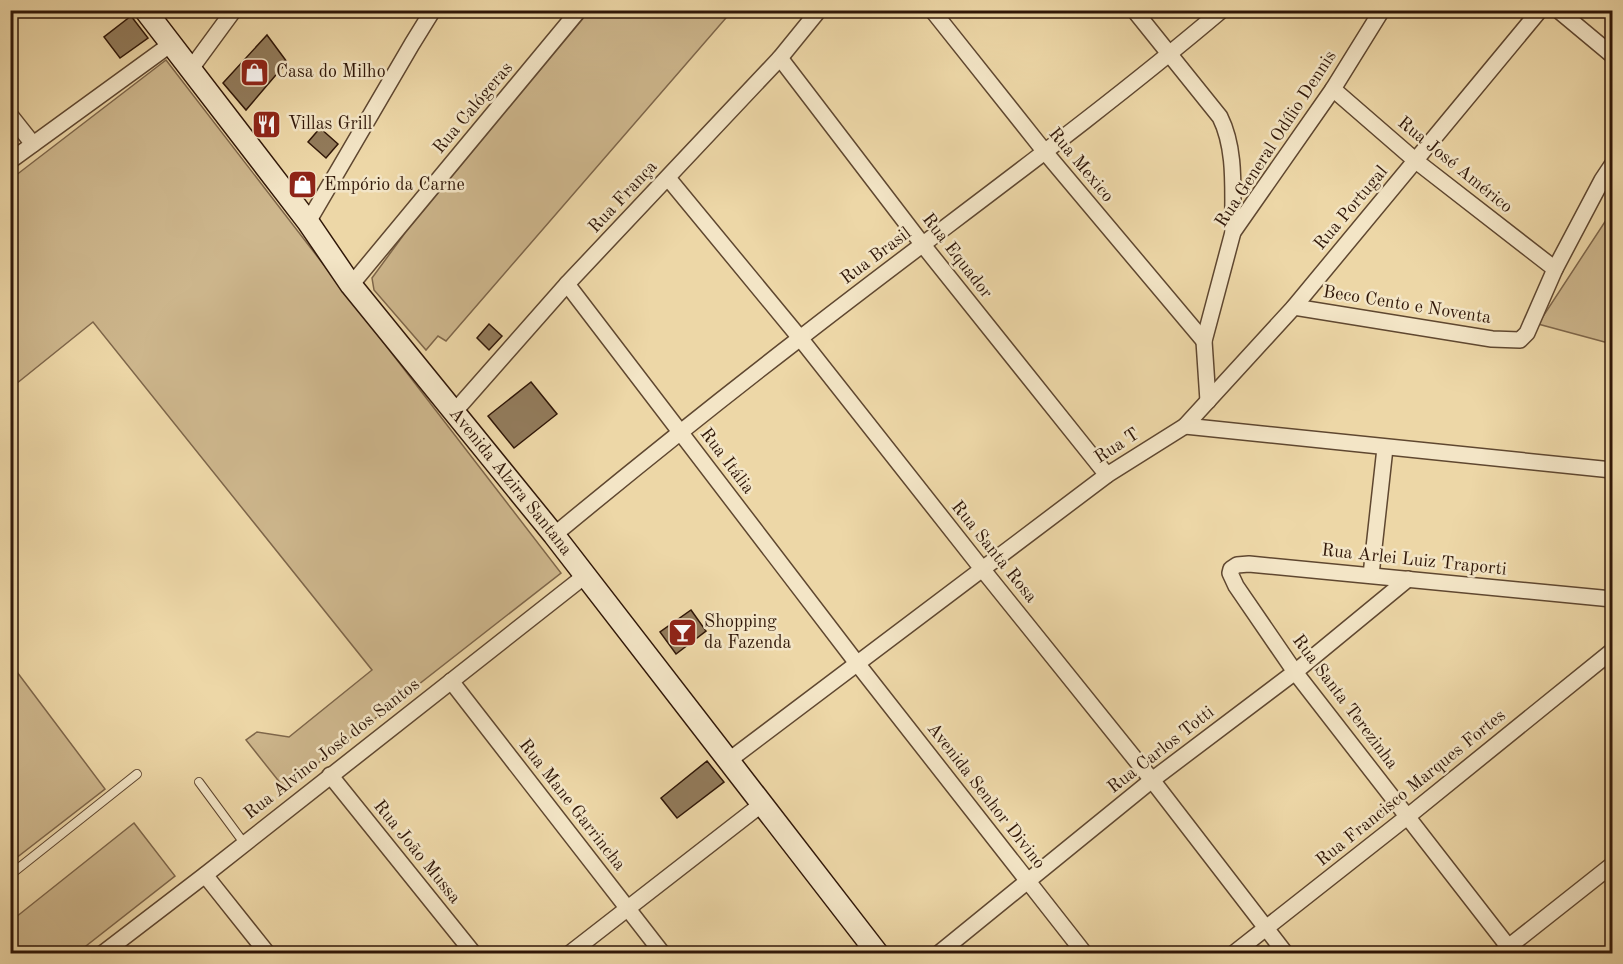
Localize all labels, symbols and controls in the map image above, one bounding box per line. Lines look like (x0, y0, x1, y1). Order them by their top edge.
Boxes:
street label: Rua General Odílio Dennis (1212, 47, 1340, 231)
shop icon: Casa do Milho (239, 56, 271, 88)
street label: Rua Calógeras (430, 59, 516, 157)
place label: Casa do Milho (276, 63, 386, 81)
restaurant icon: Villas Grill (251, 108, 283, 140)
street label: Rua José Américo (1394, 113, 1516, 217)
place label: Villas Grill (288, 115, 372, 133)
street label: Rua Mexico (1045, 124, 1117, 206)
street label: Rua França (585, 157, 661, 237)
street label: Rua Portugal (1311, 162, 1391, 253)
shop icon: Empório da Carne (287, 169, 319, 201)
place label: Empório da Carne (324, 176, 465, 194)
street label: Rua Equador (918, 210, 996, 302)
street label: Rua Brasil (838, 224, 915, 288)
street label: Beco Cento e Noventa (1322, 283, 1492, 327)
street label: Avenida Alzira Santana (446, 405, 575, 559)
street label: Rua Itália (697, 425, 758, 497)
street label: Rua T (1091, 425, 1143, 467)
street label: Rua Santa Rosa (948, 498, 1040, 606)
street label: Rua Arlei Luiz Traporti (1321, 541, 1508, 579)
place label: Shopping da Fazenda (704, 613, 792, 652)
bar icon: Shopping da Fazenda (667, 616, 699, 648)
street label: Rua Santa Terezinha (1289, 631, 1401, 773)
street label: Rua Alvino José dos Santos (241, 675, 423, 823)
street label: Rua Carlos Totti (1104, 703, 1218, 797)
street label: Rua Francisco Marques Fortes (1313, 706, 1509, 870)
street label: Avenida Senhor Divino (924, 720, 1048, 872)
street label: Rua Mane Garrincha (515, 736, 629, 874)
street label: Rua João Mussa (370, 797, 464, 907)

